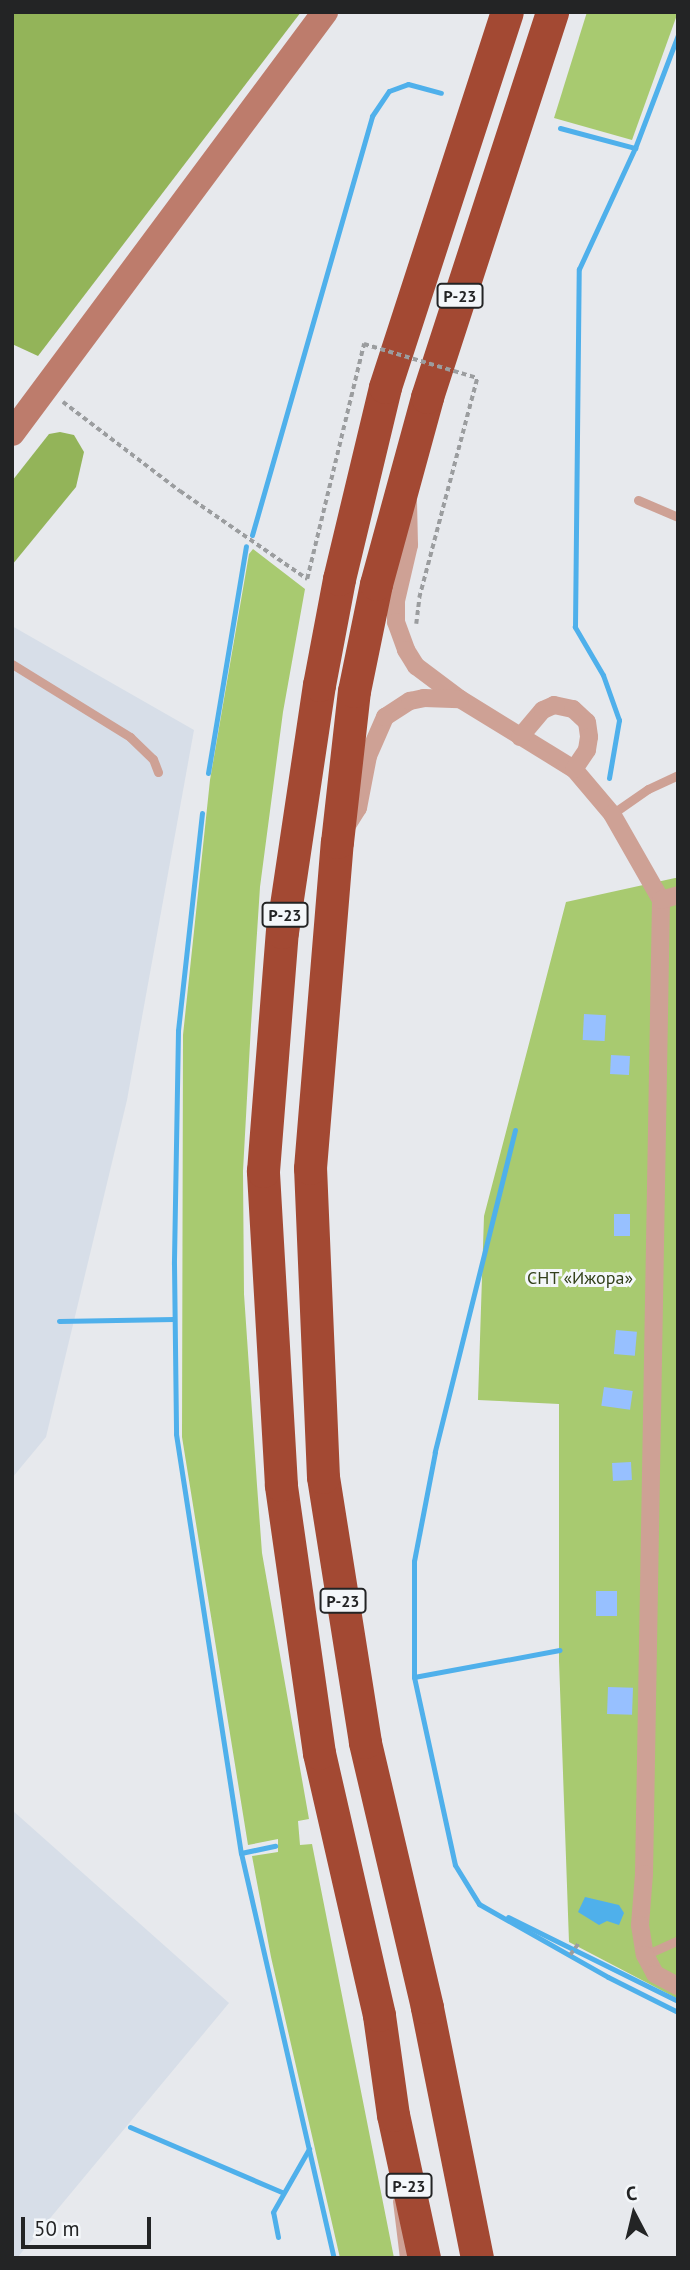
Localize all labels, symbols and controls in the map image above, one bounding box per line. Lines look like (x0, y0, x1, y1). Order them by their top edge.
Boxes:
road number: Р-23 (435, 284, 484, 308)
road number: Р-23 (260, 903, 310, 928)
park label: СНТ «Ижора» (527, 1267, 633, 1289)
road number: Р-23 (318, 1588, 368, 1614)
road number: Р-23 (384, 2174, 434, 2198)
north arrow (599, 2179, 669, 2249)
text: С (625, 2181, 638, 2206)
scale bar (24, 2204, 154, 2248)
text: 50 m (34, 2215, 80, 2242)

